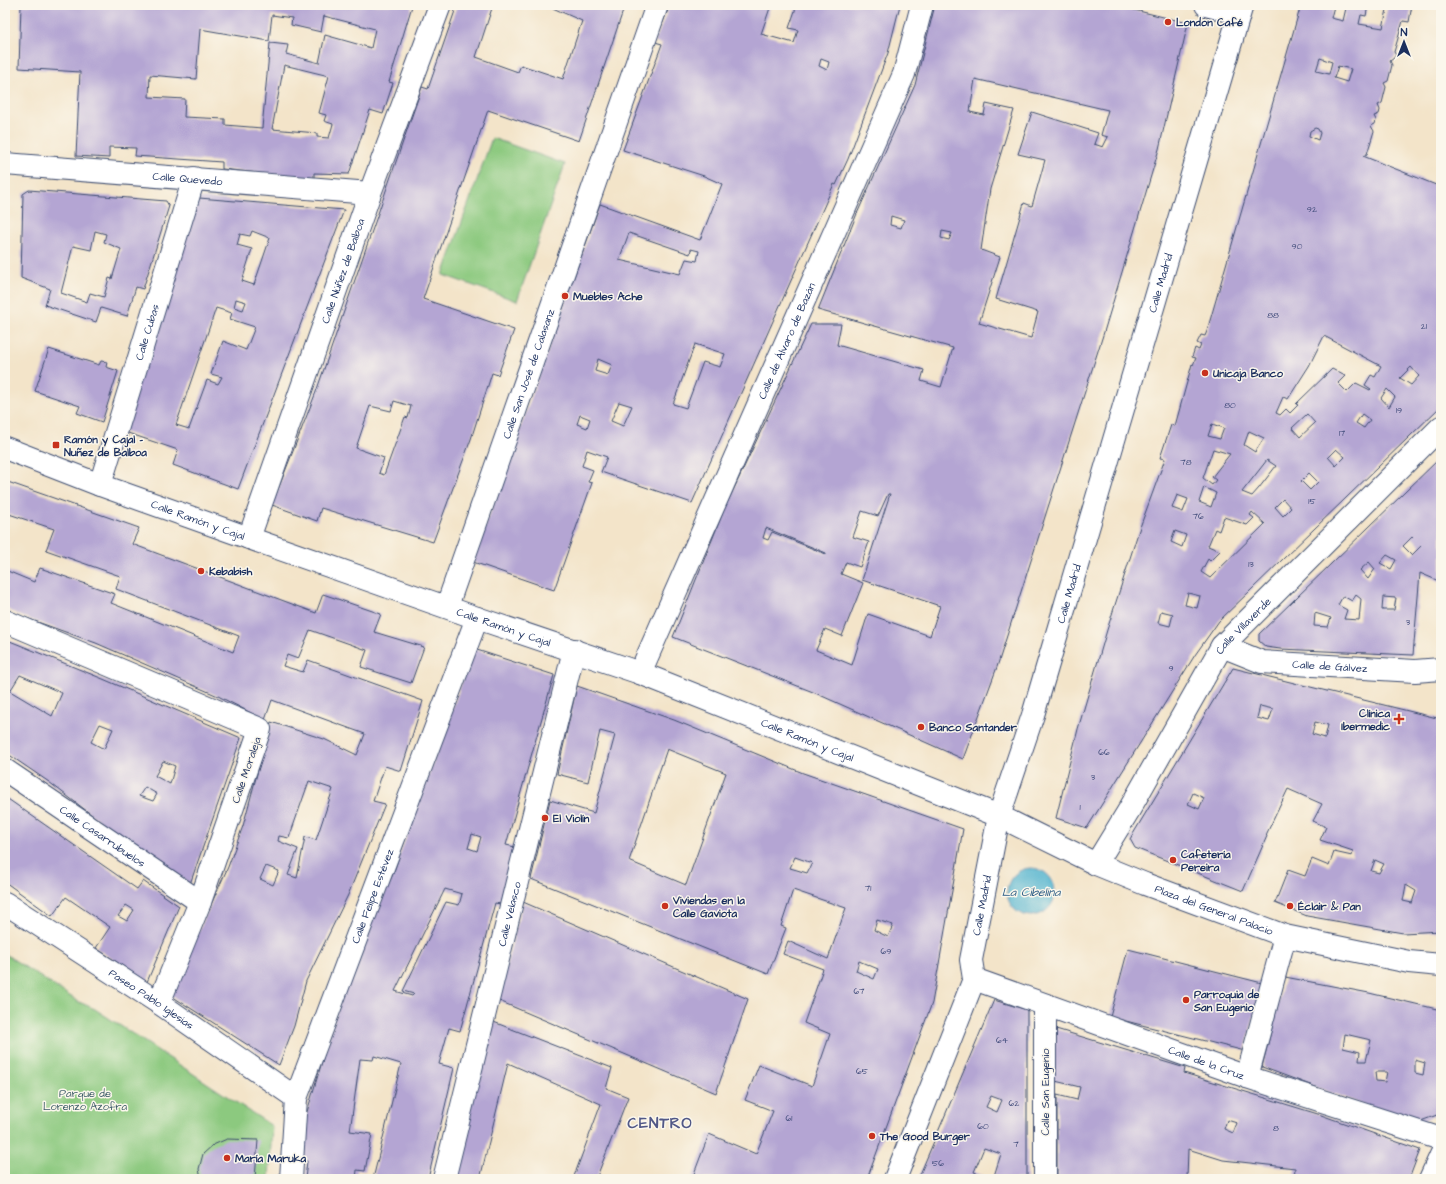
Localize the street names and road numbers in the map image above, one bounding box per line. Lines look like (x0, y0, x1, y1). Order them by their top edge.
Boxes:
street label: Calle Quevedo (152, 169, 224, 189)
street label: Calle Núñez de Balboa (318, 216, 369, 326)
street label: Calle Madrid (1145, 251, 1177, 314)
street label: Calle de Álvaro de Bazán (755, 280, 819, 402)
street label: Calle Cubas (132, 302, 163, 362)
street label: Calle San José de Calasanz (499, 306, 558, 441)
street label: Calle Ramón y Cajal (149, 497, 247, 544)
street label: Calle Madrid (1053, 562, 1085, 625)
street label: Calle Villaverde (1212, 594, 1275, 657)
street label: Calle Ramón y Cajal (455, 604, 553, 650)
street label: Calle de Gálvez (1292, 657, 1368, 676)
street label: Calle Ramón y Cajal (759, 715, 856, 765)
street label: Calle Moraleja (228, 735, 265, 805)
street label: Calle Casarrubuelos (57, 802, 149, 871)
street label: Calle Felipe Estévez (348, 846, 398, 946)
street label: Calle Madrid (969, 874, 995, 937)
street label: Calle Velasco (494, 879, 525, 948)
street label: Plaza del General Palacio (1153, 881, 1276, 939)
street label: Paseo Pablo Iglesias (106, 965, 197, 1033)
street label: Calle de la Cruz (1166, 1042, 1247, 1084)
street label: Calle San Eugenio (1038, 1048, 1054, 1135)

